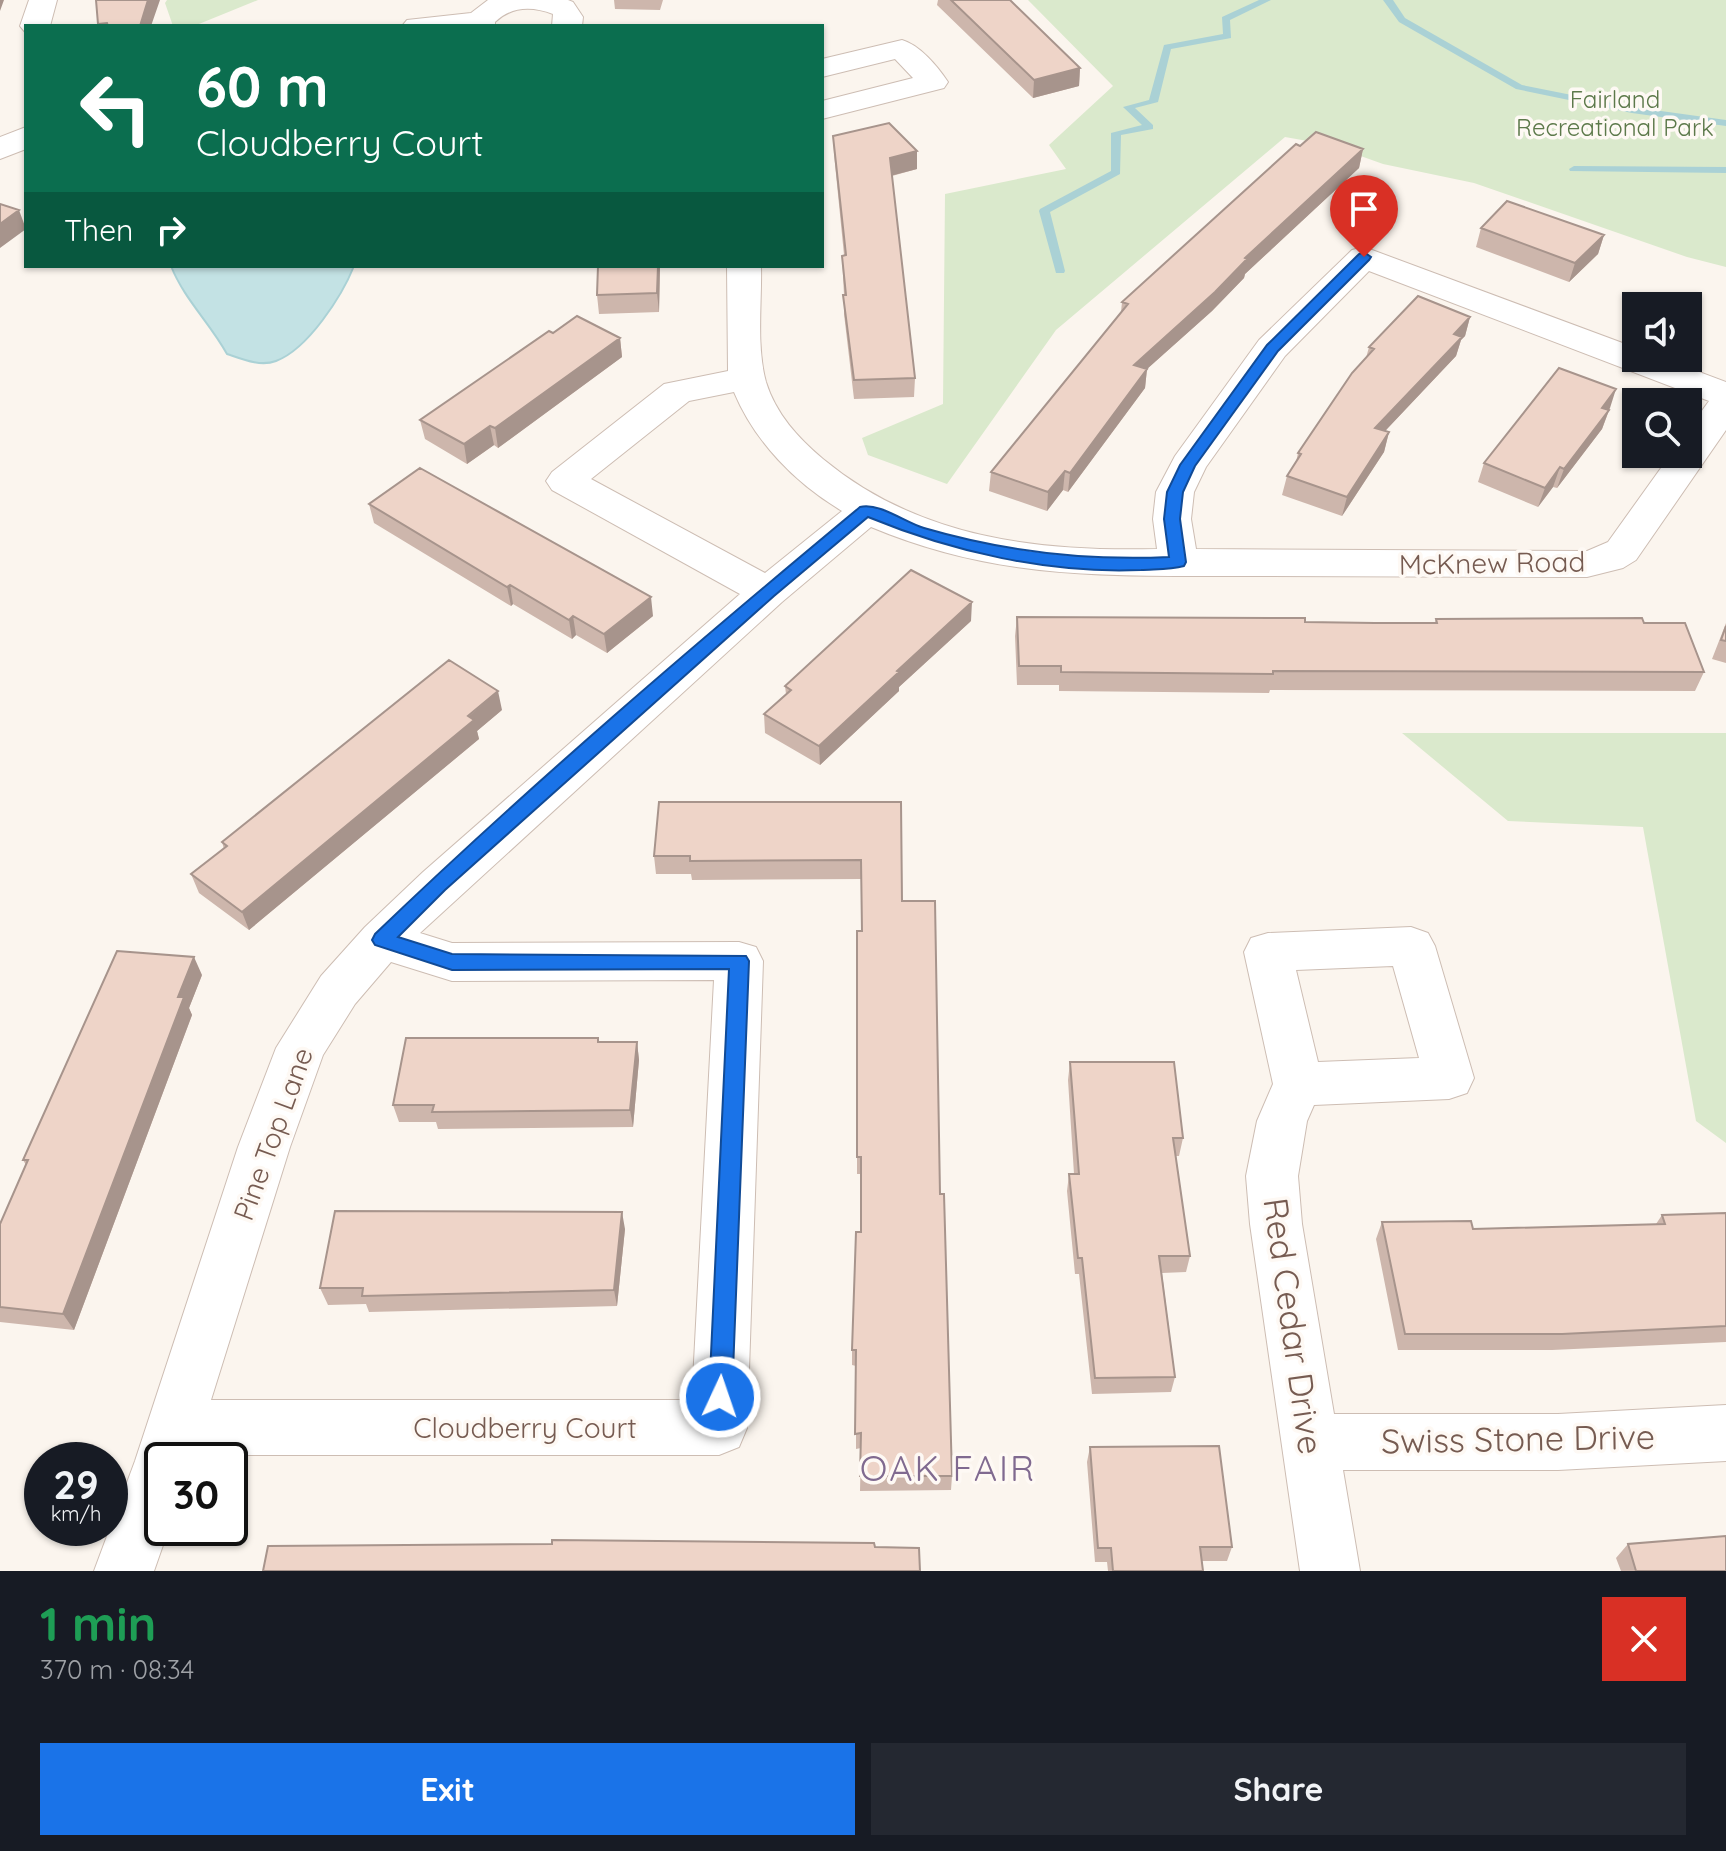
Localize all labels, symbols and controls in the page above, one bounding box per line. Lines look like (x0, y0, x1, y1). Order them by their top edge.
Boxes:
text: 60 m (196, 51, 329, 121)
icon: left (64, 56, 168, 160)
park label: Fairland Recreational Park (1516, 84, 1714, 142)
text: Cloudberry Court (196, 120, 483, 165)
pin (1330, 175, 1398, 257)
icon: arrive (1342, 187, 1386, 231)
icon: right (149, 208, 193, 252)
text: Then (64, 211, 133, 249)
map controls (1622, 292, 1702, 468)
button: sound (1622, 292, 1702, 372)
button: search (1622, 388, 1702, 468)
street label: McKnew Road (1398, 543, 1586, 582)
street label: Pine Top Lane (225, 1043, 320, 1225)
street label: Red Cedar Drive (1254, 1195, 1333, 1457)
position arrow (678, 1355, 762, 1439)
street label: Cloudberry Court (413, 1410, 637, 1445)
street label: Swiss Stone Drive (1381, 1415, 1655, 1462)
speed limit sign: 30 (144, 1442, 248, 1546)
district label: OAK FAIR (860, 1445, 1036, 1490)
text: 29 (53, 1459, 99, 1509)
text: km/h (51, 1501, 101, 1526)
text: 1 min (40, 1593, 156, 1653)
button: close (1602, 1597, 1686, 1681)
text: 370 m · 08:34 (40, 1653, 194, 1686)
button: Exit (40, 1743, 855, 1835)
button: Share (871, 1743, 1686, 1835)

